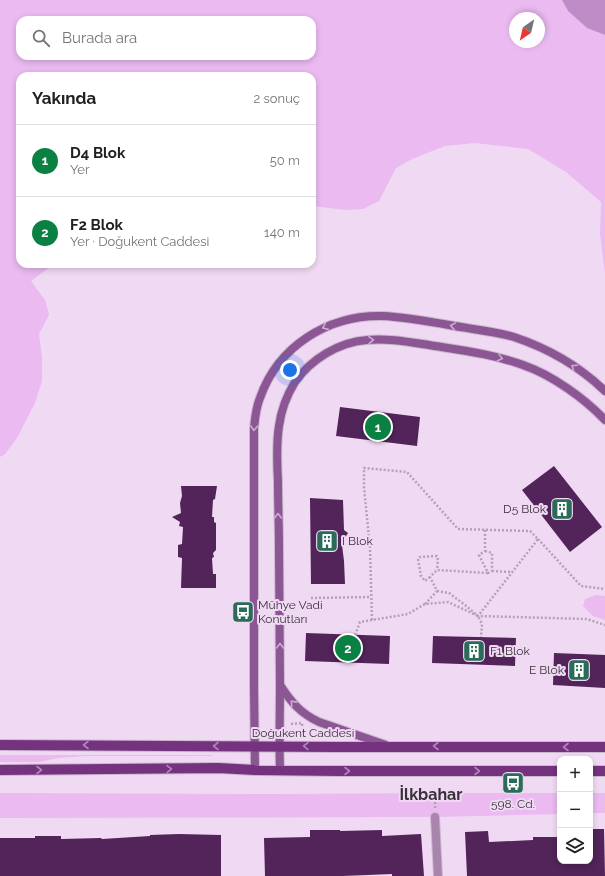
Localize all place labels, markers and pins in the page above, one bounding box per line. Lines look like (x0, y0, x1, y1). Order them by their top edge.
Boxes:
pin: 1 (365, 412, 391, 442)
building icon: D5 Blok (549, 496, 575, 522)
place label: D5 Blok (503, 502, 547, 516)
building icon: I Blok (314, 528, 340, 554)
place label: I Blok (342, 534, 373, 548)
place label: Mühye Vadi Konutları (258, 598, 323, 626)
bus stop icon: Mühye Vadi Konutları (230, 599, 256, 625)
pin: 2 (335, 633, 361, 663)
building icon: F1 Blok (461, 638, 487, 664)
place label: F1 Blok (490, 644, 530, 658)
building icon: E Blok (566, 657, 592, 683)
place label: E Blok (529, 663, 565, 677)
bus stop icon: 598. Cd. (500, 770, 526, 796)
place label: 598. Cd. (491, 797, 535, 811)

